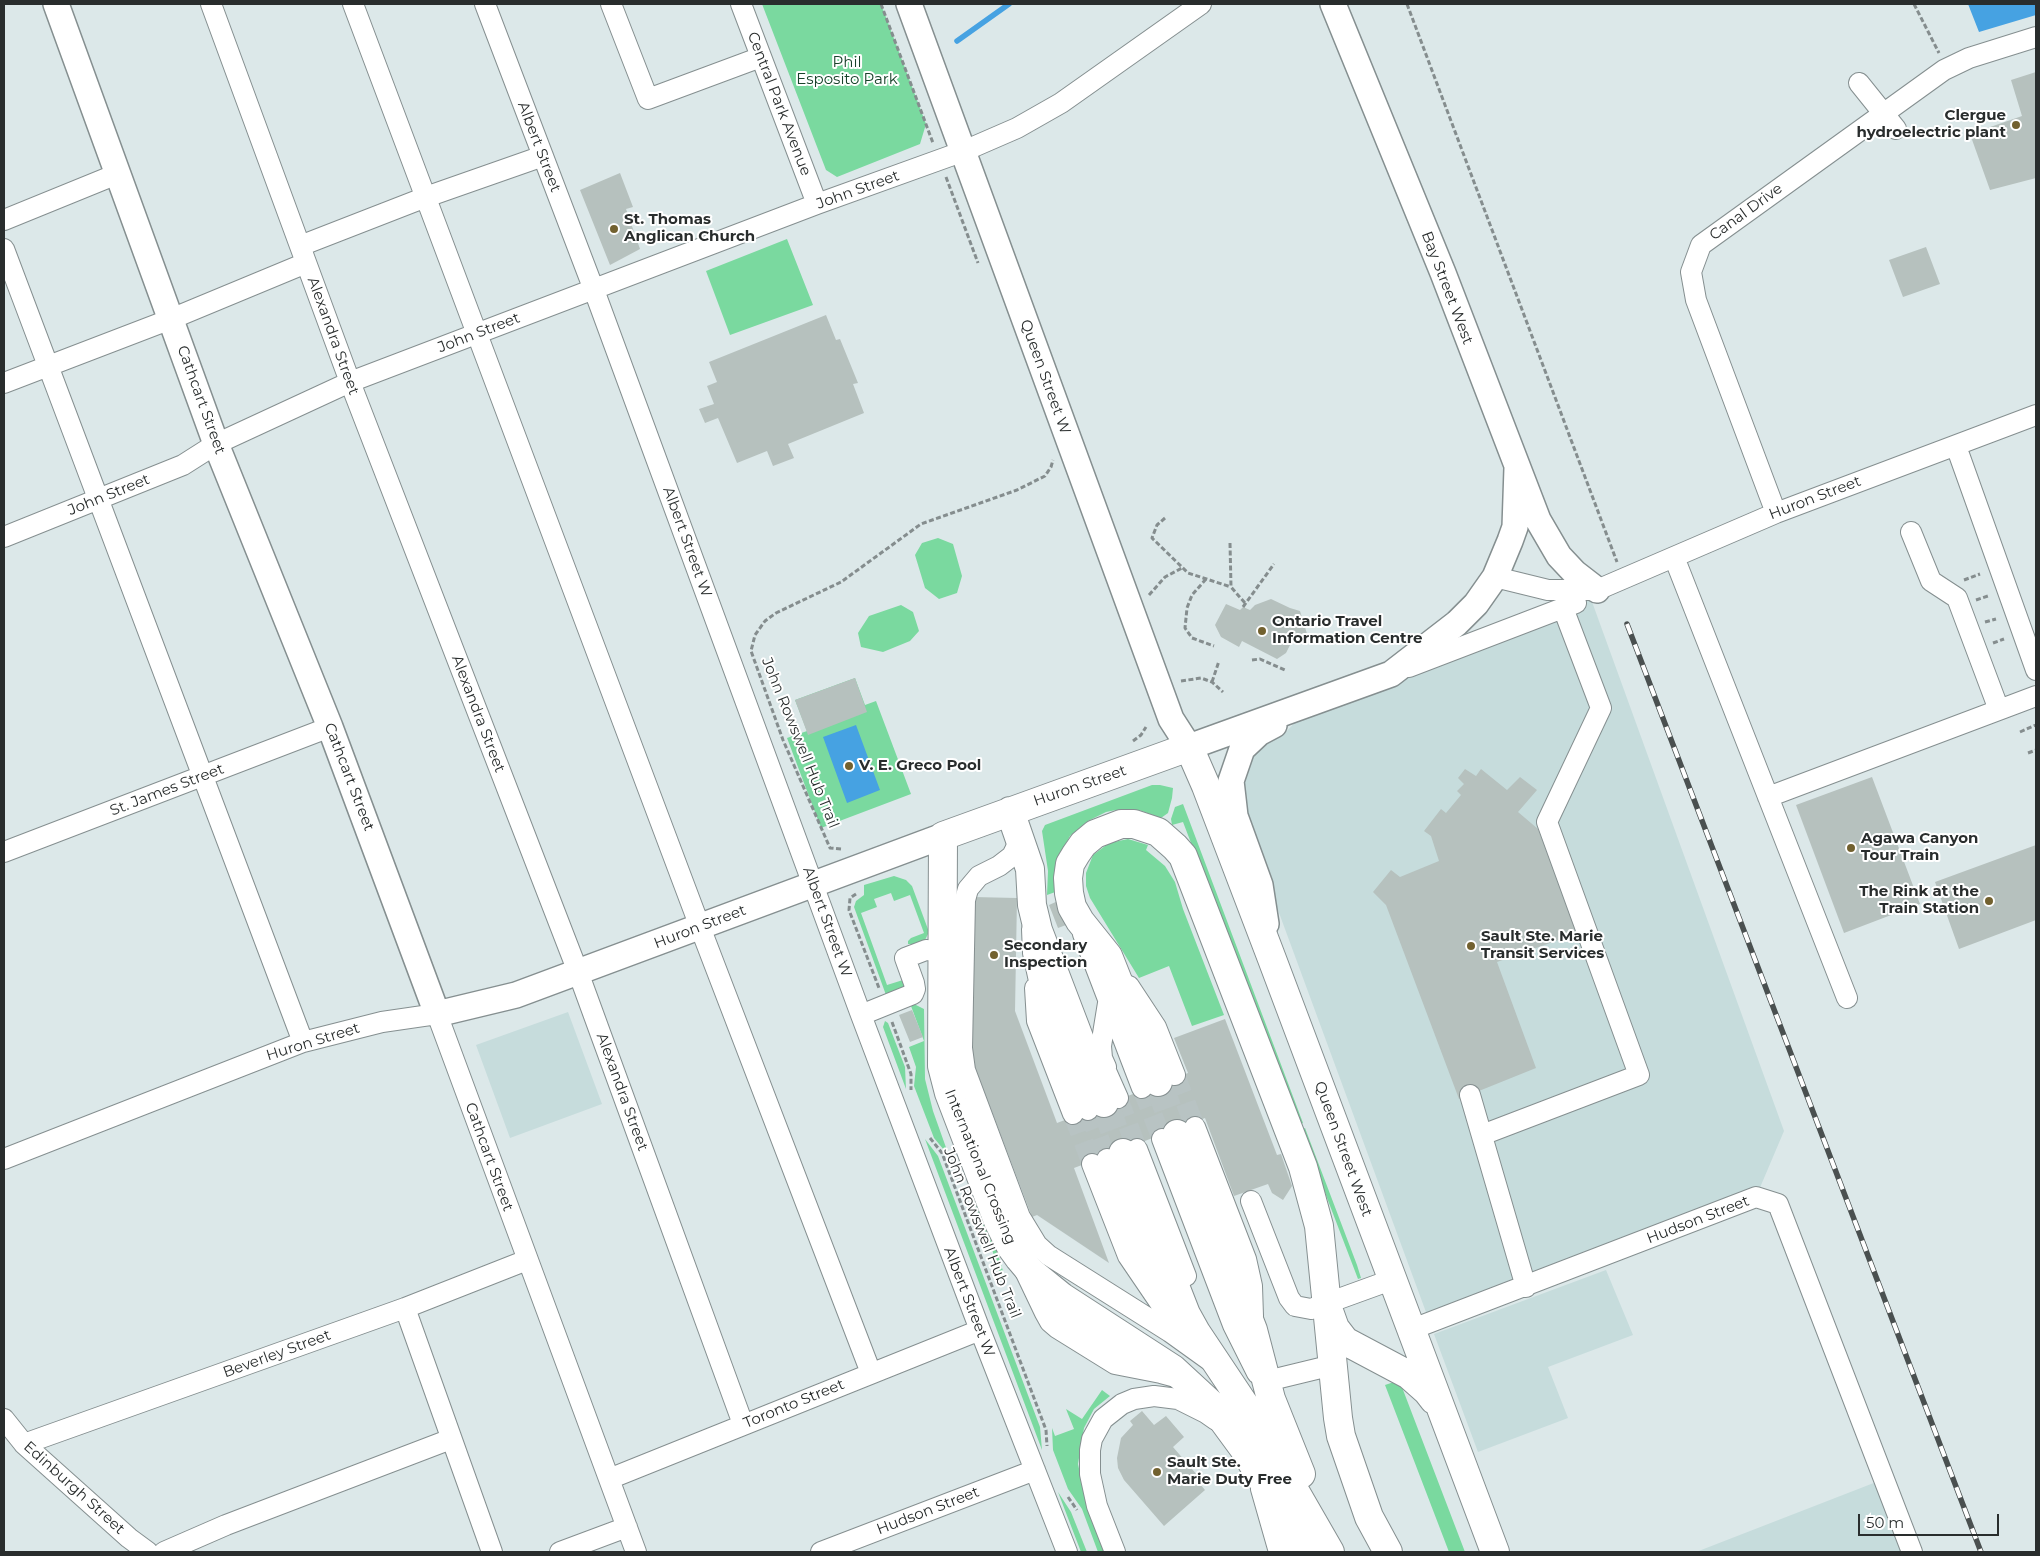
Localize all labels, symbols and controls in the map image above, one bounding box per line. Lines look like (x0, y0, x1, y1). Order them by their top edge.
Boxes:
street label: Central Park Avenue (743, 30, 815, 178)
park label: Phil Esposito Park (796, 54, 898, 89)
street label: Albert Street (513, 99, 565, 195)
place label: Clergue hydroelectric plant (1856, 107, 2006, 142)
marker: Clergue hydroelectric plant (2010, 119, 2022, 131)
street label: John Street (814, 167, 902, 213)
street label: Canal Drive (1706, 180, 1786, 244)
place label: St. Thomas Anglican Church (624, 211, 755, 246)
marker: St. Thomas Anglican Church (608, 223, 620, 235)
street label: Bay Street West (1417, 229, 1477, 347)
street label: Alexandra Street (303, 275, 363, 397)
street label: John Street (435, 309, 523, 357)
street label: Queen Street W (1016, 317, 1074, 437)
street label: Cathcart Street (173, 343, 229, 457)
street label: John Street (66, 470, 152, 520)
street label: Huron Street (1767, 472, 1863, 524)
street label: Albert Street W (659, 484, 715, 600)
place label: Ontario Travel Information Centre (1272, 613, 1422, 648)
marker: Ontario Travel Information Centre (1256, 625, 1268, 637)
street label: Alexandra Street (447, 653, 509, 775)
street label: John Rowswell Hub Trail (757, 655, 843, 831)
street label: Cathcart Street (320, 720, 378, 834)
place label: V. E. Greco Pool (859, 757, 981, 775)
street label: St. James Street (108, 760, 226, 820)
marker: V. E. Greco Pool (843, 760, 855, 772)
street label: Huron Street (1031, 762, 1129, 810)
place label: Agawa Canyon Tour Train (1861, 830, 1978, 865)
marker: Agawa Canyon Tour Train (1845, 842, 1857, 854)
street label: Albert Street W (799, 864, 855, 980)
place label: The Rink at the Train Station (1859, 883, 1979, 918)
marker: The Rink at the Train Station (1983, 895, 1995, 907)
street label: Huron Street (652, 901, 748, 953)
place label: Sault Ste. Marie Transit Services (1481, 928, 1604, 963)
place label: Secondary Inspection (1004, 937, 1087, 972)
marker: Sault Ste. Marie Transit Services (1465, 940, 1477, 952)
marker: Secondary Inspection (988, 949, 1000, 961)
street label: Huron Street (264, 1019, 362, 1065)
street label: Alexandra Street (592, 1031, 652, 1153)
street label: Queen Street West (1310, 1079, 1376, 1219)
street label: International Crossing (941, 1087, 1019, 1247)
street label: Cathcart Street (461, 1100, 517, 1214)
street label: John Rowswell Hub Trail (939, 1145, 1025, 1321)
street label: Hudson Street (1644, 1192, 1752, 1248)
street label: Albert Street W (940, 1245, 998, 1359)
street label: Beverley Street (221, 1326, 333, 1382)
street label: Toronto Street (741, 1376, 847, 1432)
street label: Edinburgh Street (20, 1438, 128, 1538)
place label: Sault Ste. Marie Duty Free (1167, 1454, 1292, 1489)
marker: Sault Ste. Marie Duty Free (1151, 1466, 1163, 1478)
street label: Hudson Street (874, 1483, 982, 1539)
scale bar (1860, 1504, 2001, 1536)
text: 50 m (1866, 1513, 1904, 1532)

